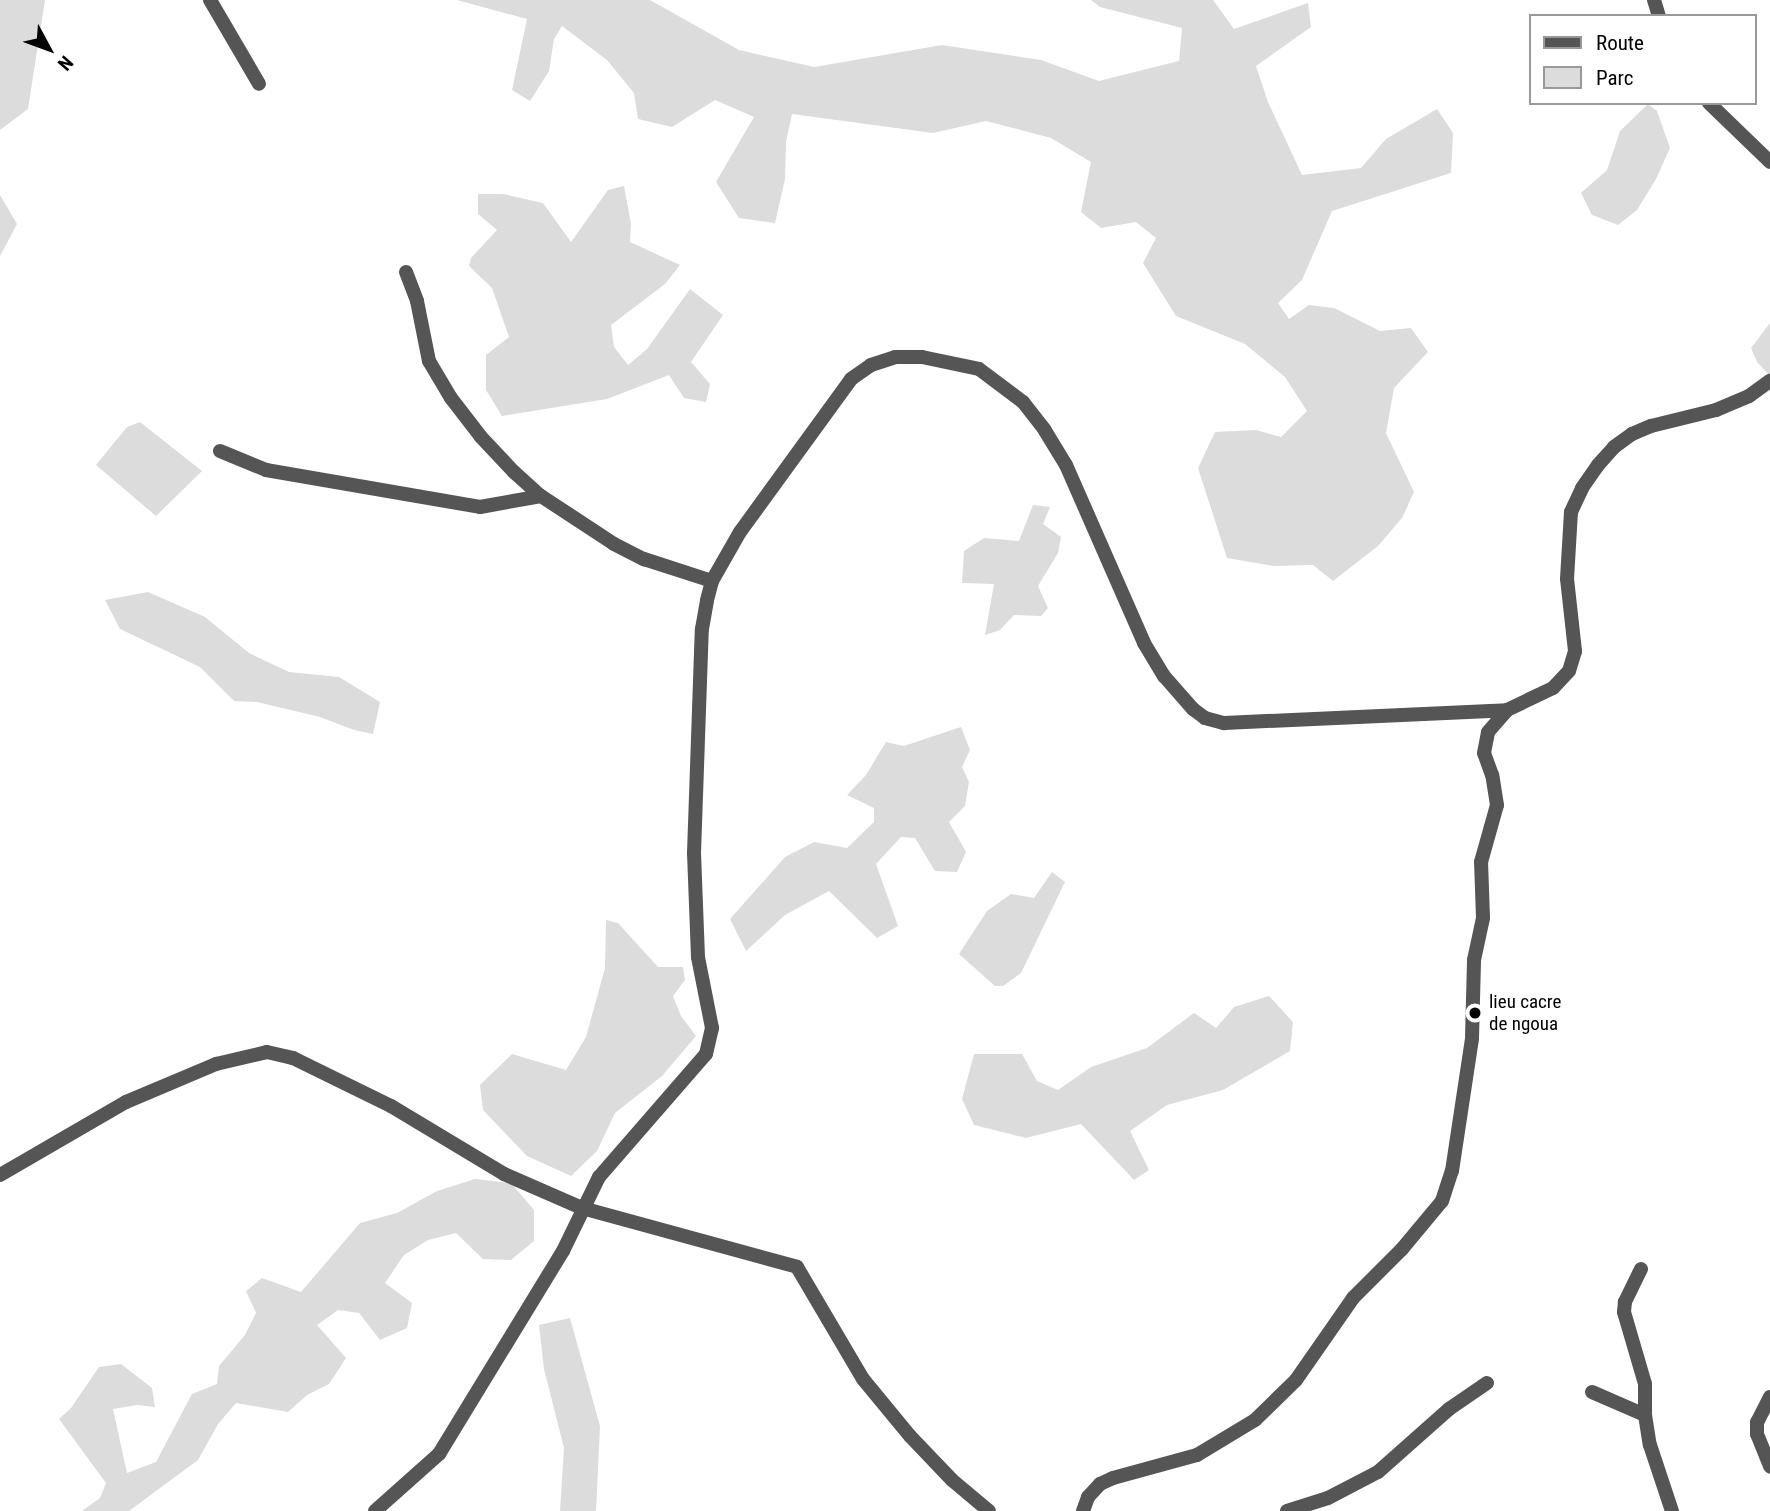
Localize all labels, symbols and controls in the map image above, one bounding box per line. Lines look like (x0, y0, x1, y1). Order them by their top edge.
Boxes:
north arrow (14, 14, 84, 84)
legend (1528, 14, 1756, 105)
text: Route (1596, 31, 1644, 55)
text: N (53, 51, 78, 75)
text: Parc (1596, 66, 1634, 90)
place label: lieu cacre de ngoua (1489, 991, 1561, 1035)
marker: lieu cacre de ngoua (1467, 1005, 1483, 1021)

